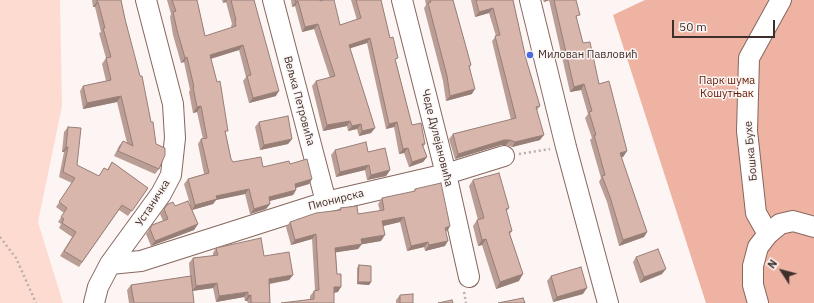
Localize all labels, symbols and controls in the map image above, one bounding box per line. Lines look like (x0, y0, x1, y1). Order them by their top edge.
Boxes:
scale bar (674, 12, 777, 38)
text: 50 m (679, 19, 707, 34)
place label: Милован Павловић (538, 48, 638, 62)
marker: Милован Павловић (525, 50, 535, 60)
street label: Вељка Петровића (281, 55, 317, 147)
park label: Парк шума Кошутњак (699, 74, 755, 100)
street label: Чеде Дулејановића (419, 88, 455, 188)
street label: Бошка Бухе (742, 120, 760, 182)
street label: Устаничка (133, 177, 173, 229)
street label: Пионирска (307, 187, 365, 213)
north arrow (762, 251, 802, 291)
text: N (764, 257, 780, 271)

